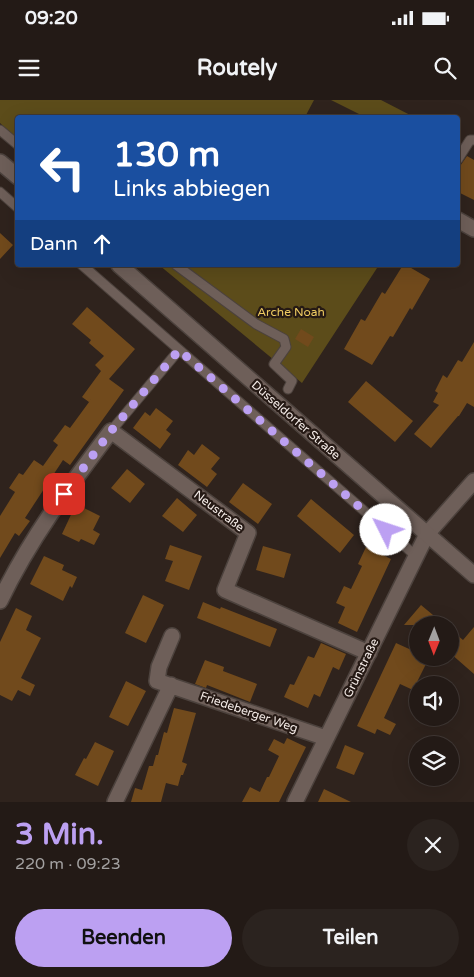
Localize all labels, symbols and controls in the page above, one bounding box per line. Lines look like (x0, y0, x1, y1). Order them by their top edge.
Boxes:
text: 09:20 (25, 7, 78, 29)
icon: menu (15, 54, 43, 82)
icon: search (431, 54, 459, 82)
text: Routely (197, 55, 277, 81)
text: 130 m (113, 134, 220, 176)
icon: left (30, 135, 95, 200)
text: Links abbiegen (113, 176, 271, 202)
icon: ahead (88, 230, 116, 258)
text: Dann (30, 233, 78, 255)
park label: Arche Noah (257, 305, 325, 319)
street label: Düsseldorfer Straße (249, 378, 343, 462)
pin (43, 473, 85, 515)
icon: arrive (50, 480, 78, 508)
street label: Neustraße (191, 488, 247, 535)
position arrow (359, 503, 411, 555)
north arrow (409, 616, 459, 666)
map controls (409, 616, 459, 786)
street label: Grünstraße (341, 636, 381, 700)
button: sound (409, 676, 459, 726)
street label: Friedeberger Weg (198, 689, 300, 735)
button: layers (409, 736, 459, 786)
text: 3 Min. (15, 816, 104, 853)
button: close (407, 819, 459, 871)
text: 220 m · 09:23 (15, 854, 121, 874)
button: Beenden (15, 909, 232, 967)
button: Teilen (242, 909, 459, 967)

